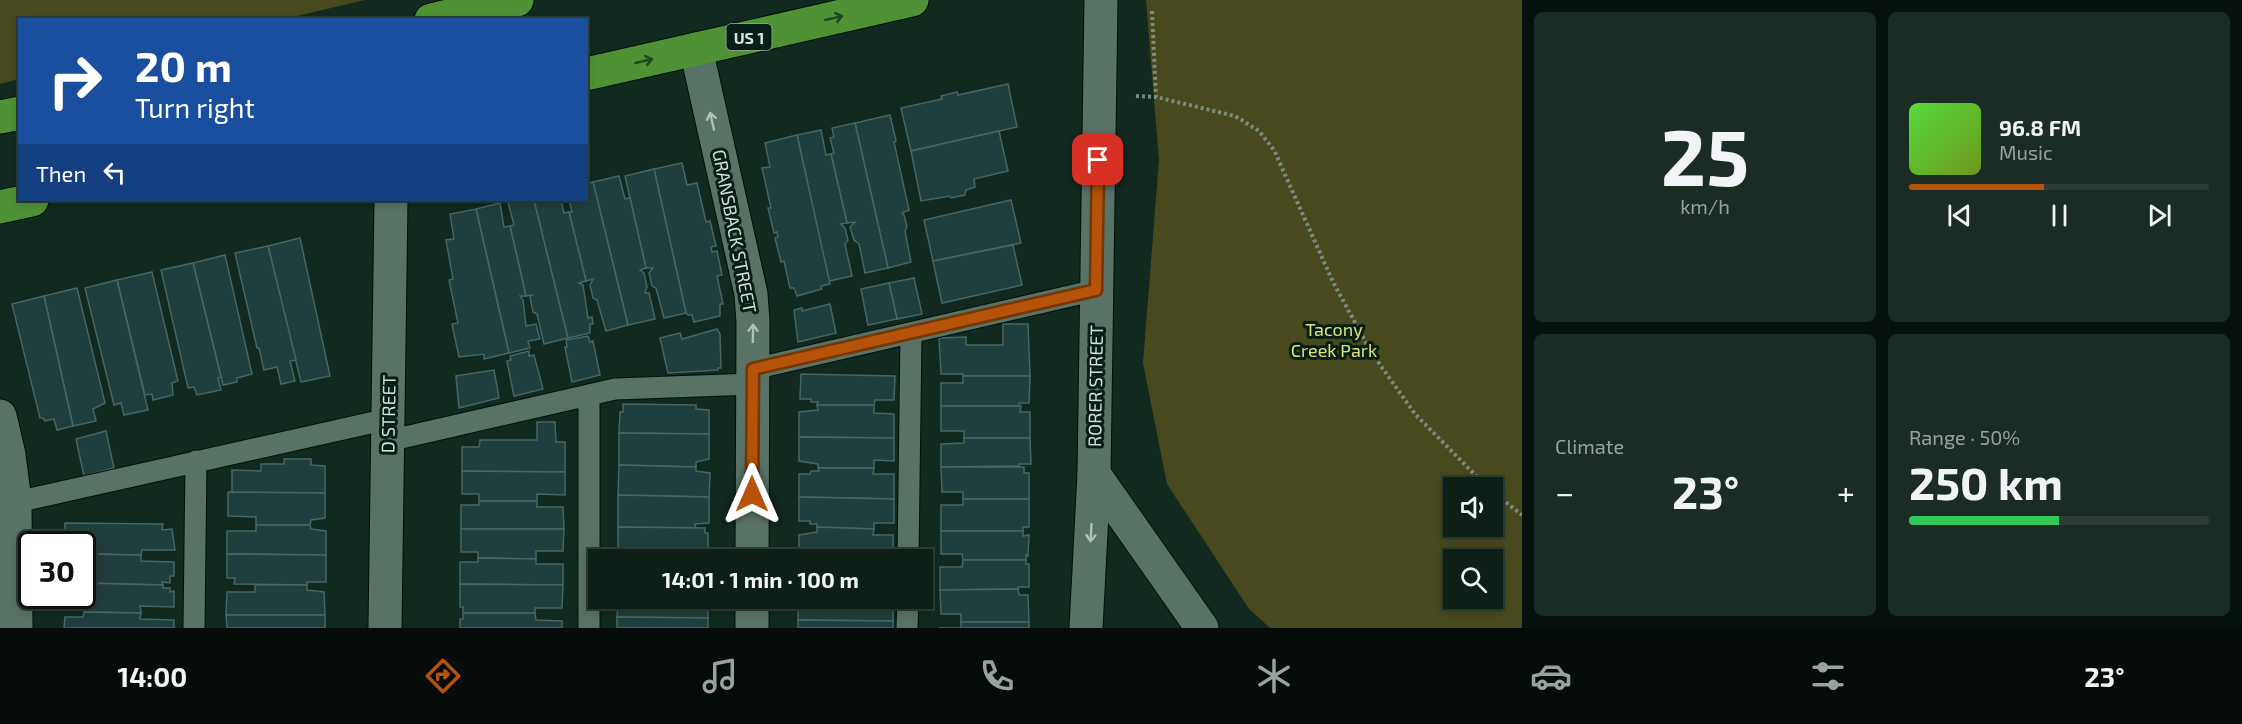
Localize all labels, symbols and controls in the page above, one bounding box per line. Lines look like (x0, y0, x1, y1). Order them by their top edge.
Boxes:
one-way arrow (824, 11, 843, 23)
road number: US 1 (726, 24, 771, 50)
text: 20 m (135, 40, 232, 90)
icon: right (36, 42, 114, 120)
one-way arrow (634, 54, 653, 66)
text: Turn right (135, 91, 255, 123)
text: 25 (1661, 108, 1749, 202)
one-way arrow (706, 112, 718, 131)
text: 96.8 FM (1999, 114, 2081, 140)
pin (1072, 134, 1123, 185)
text: Music (1999, 140, 2053, 164)
icon: arrive (1081, 143, 1114, 176)
street label: GRANSBACK STREET (708, 148, 762, 315)
icon: left (98, 156, 131, 189)
text: Then (36, 160, 86, 186)
text: km/h (1680, 194, 1730, 218)
icon: previous (1943, 199, 1976, 232)
icon: pause (2043, 199, 2076, 232)
icon: next (2143, 199, 2176, 232)
park label: Tacony Creek Park (1291, 318, 1377, 361)
one-way arrow (747, 324, 759, 344)
street label: RORER STREET (1083, 324, 1107, 447)
street label: D STREET (376, 374, 400, 453)
text: Range · 50% (1909, 425, 2020, 449)
text: Climate (1555, 434, 1624, 458)
text: 250 km (1909, 455, 2063, 509)
position arrow (720, 462, 784, 526)
text: 23° (1672, 464, 1739, 518)
text: − (1555, 472, 1574, 512)
text: + (1837, 472, 1855, 512)
map controls (1443, 477, 1503, 609)
button: sound (1443, 477, 1503, 537)
one-way arrow (1085, 522, 1096, 542)
speed limit sign: 30 (18, 531, 96, 609)
button: search (1443, 549, 1503, 609)
text: 14:01 · 1 min · 100 m (662, 566, 859, 592)
icon: directions (422, 655, 464, 697)
icon: music (699, 655, 741, 697)
icon: phone (976, 655, 1018, 697)
icon: climate (1253, 655, 1295, 697)
icon: car (1530, 655, 1572, 697)
icon: filters (1807, 655, 1849, 697)
text: 14:00 (117, 660, 187, 692)
text: 23° (2084, 660, 2124, 692)

